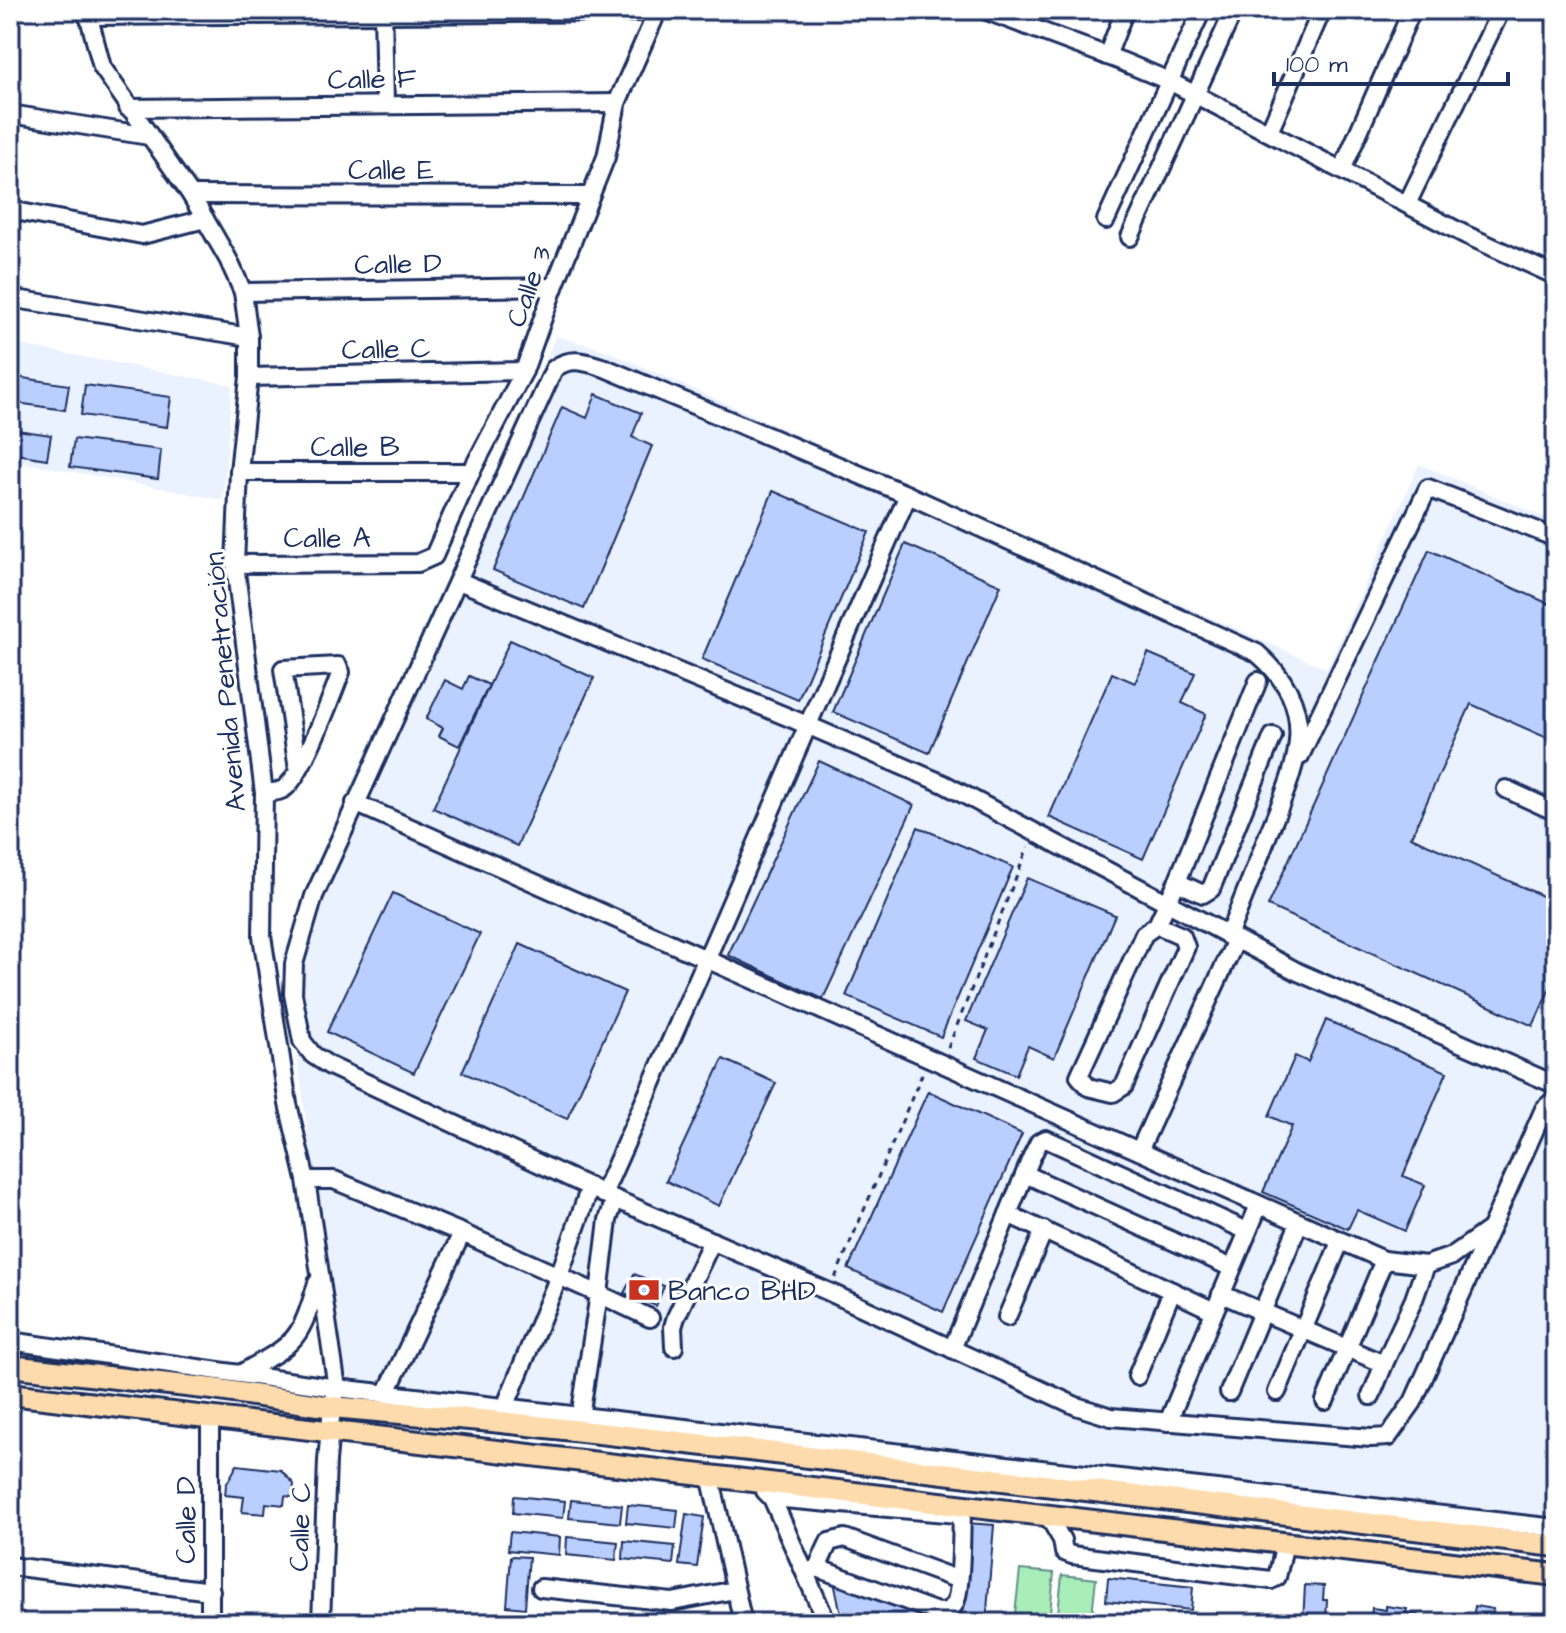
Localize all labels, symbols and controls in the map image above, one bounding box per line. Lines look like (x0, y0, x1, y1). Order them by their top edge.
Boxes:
scale bar (1274, 36, 1508, 86)
text: 100 m (1286, 48, 1348, 82)
street label: Calle F (327, 59, 417, 100)
street label: Calle E (348, 151, 434, 190)
street label: Calle 3 (497, 241, 562, 332)
street label: Calle D (354, 244, 442, 285)
street label: Calle C (341, 329, 431, 370)
street label: Calle B (310, 428, 400, 467)
street label: Calle A (283, 519, 371, 558)
street label: Avenida Penetración (195, 550, 256, 813)
place label: Banco BHD (668, 1272, 816, 1311)
bank icon: Banco BHD (627, 1273, 661, 1307)
street label: Calle D (167, 1476, 206, 1564)
street label: Calle C (279, 1482, 322, 1572)

